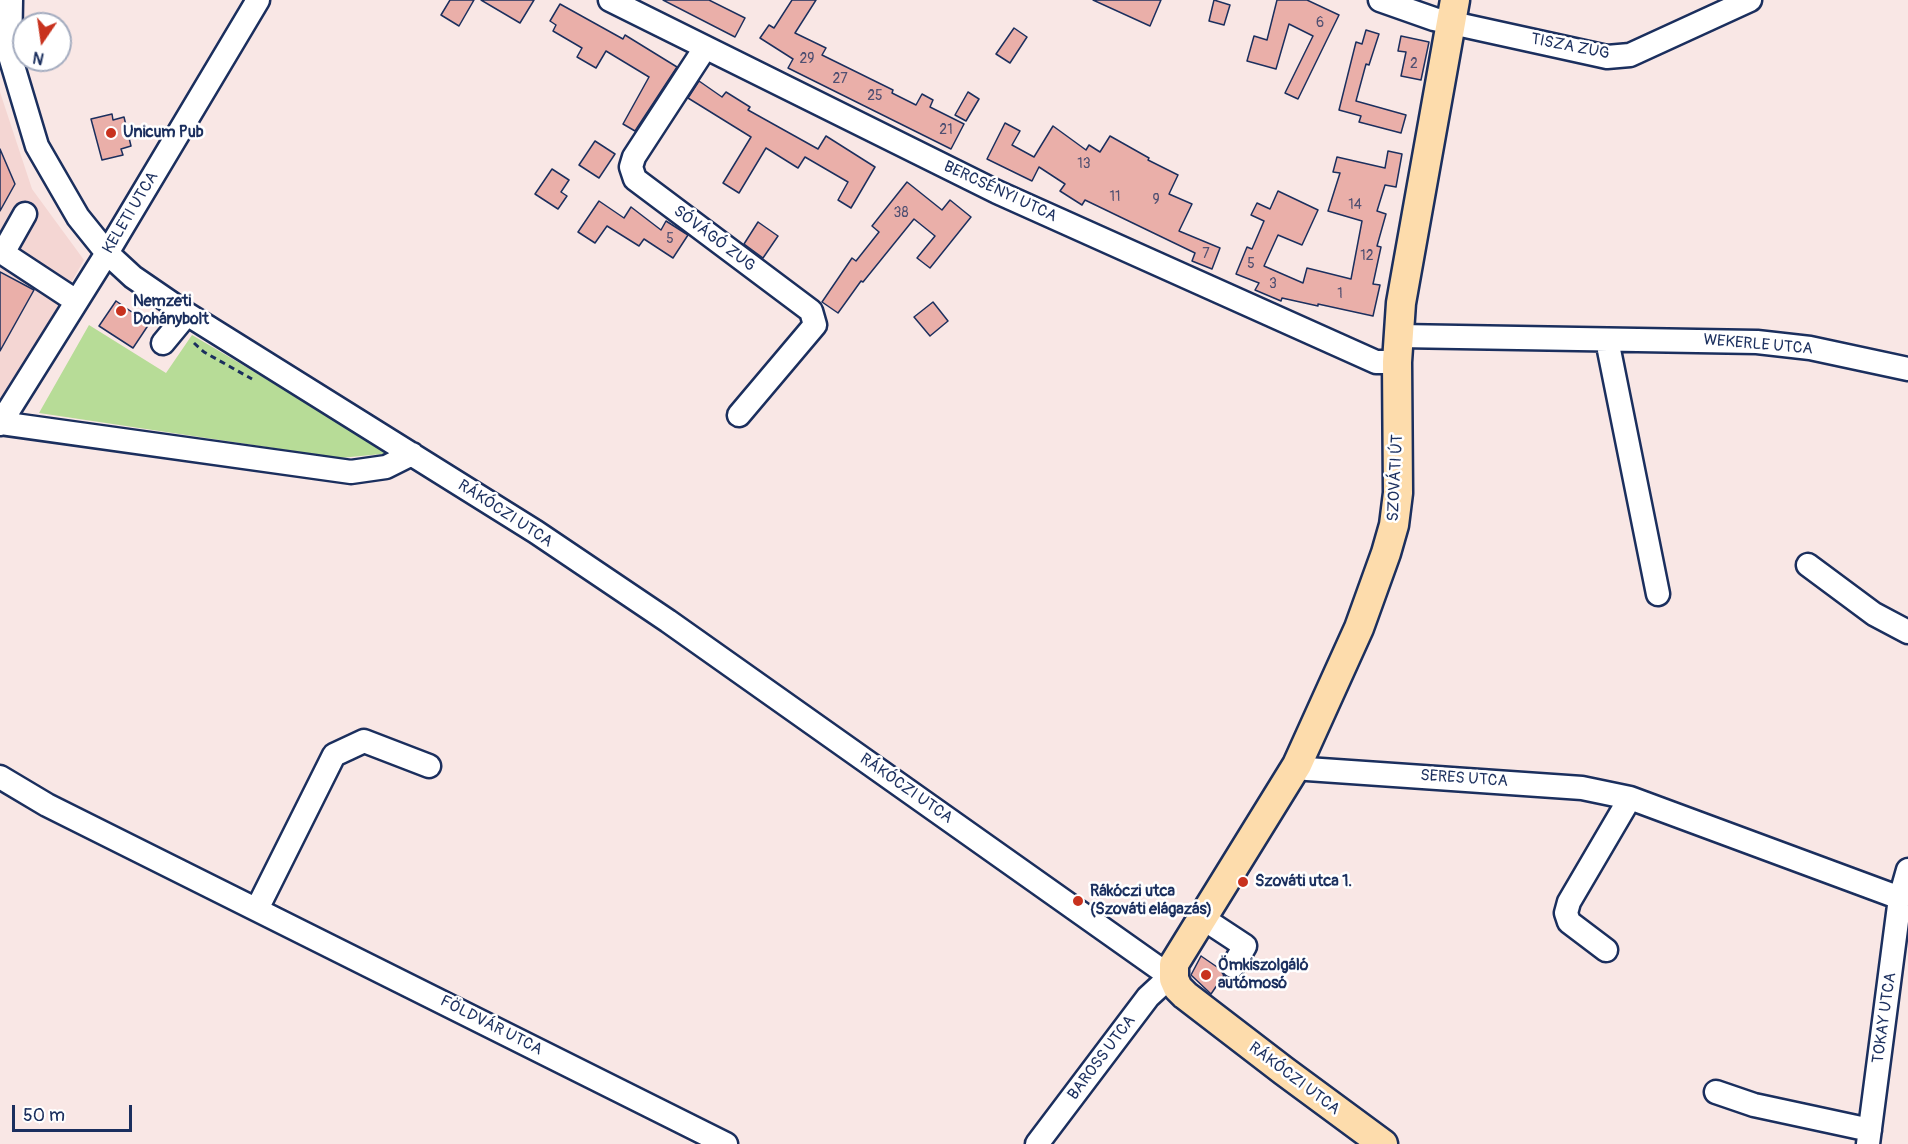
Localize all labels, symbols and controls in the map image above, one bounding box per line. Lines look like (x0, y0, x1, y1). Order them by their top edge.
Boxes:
north arrow (12, 12, 72, 72)
house number: 6 (1316, 15, 1324, 31)
street label: TISZA ZUG (1529, 30, 1611, 64)
text: N (31, 47, 46, 69)
house number: 29 (799, 51, 815, 67)
house number: 2 (1410, 56, 1418, 72)
house number: 27 (832, 71, 848, 87)
house number: 25 (867, 88, 883, 104)
house number: 21 (939, 122, 953, 138)
place label: Unicum Pub (123, 123, 204, 143)
marker: Unicum Pub (104, 126, 118, 140)
house number: 13 (1077, 156, 1091, 172)
street label: BERCSÉNYI UTCA (940, 157, 1060, 227)
street label: KELETI UTCA (99, 169, 163, 257)
house number: 11 (1110, 189, 1120, 205)
house number: 9 (1152, 192, 1160, 208)
house number: 14 (1348, 197, 1362, 213)
street label: SÓVÁGÓ ZUG (669, 202, 759, 276)
house number: 38 (894, 205, 908, 221)
house number: 5 (666, 231, 674, 247)
house number: 7 (1202, 246, 1210, 262)
house number: 12 (1360, 248, 1374, 264)
house number: 5 (1247, 256, 1255, 272)
house number: 3 (1269, 276, 1277, 292)
house number: 1 (1337, 286, 1343, 302)
place label: Nemzeti Dohánybolt (133, 292, 209, 330)
marker: Nemzeti Dohánybolt (114, 304, 128, 318)
street label: WEKERLE UTCA (1702, 331, 1814, 359)
street label: SZOVÁTI ÚT (1384, 434, 1408, 522)
street label: RÁKÓCZI UTCA (454, 476, 556, 552)
street label: RÁKÓCZI UTCA (856, 750, 956, 828)
street label: SERES UTCA (1420, 766, 1508, 792)
place label: Szováti utca 1. (1255, 872, 1352, 892)
marker: Szováti utca 1. (1236, 875, 1250, 889)
place label: Rákóczi utca (Szováti elágazás) (1090, 882, 1212, 920)
marker: Rákóczi utca (Szováti elágazás) (1071, 894, 1085, 908)
place label: Ömkiszolgáló autómosó (1218, 956, 1308, 994)
marker: Ömkiszolgáló autómosó (1199, 968, 1213, 982)
street label: TOKAY UTCA (1869, 971, 1901, 1065)
street label: FÖLDVÁR UTCA (437, 992, 545, 1060)
street label: BAROSS UTCA (1064, 1012, 1140, 1104)
street label: RÁKÓCZI UTCA (1245, 1039, 1343, 1119)
scale bar (15, 1093, 135, 1131)
text: 50 m (23, 1104, 65, 1127)

